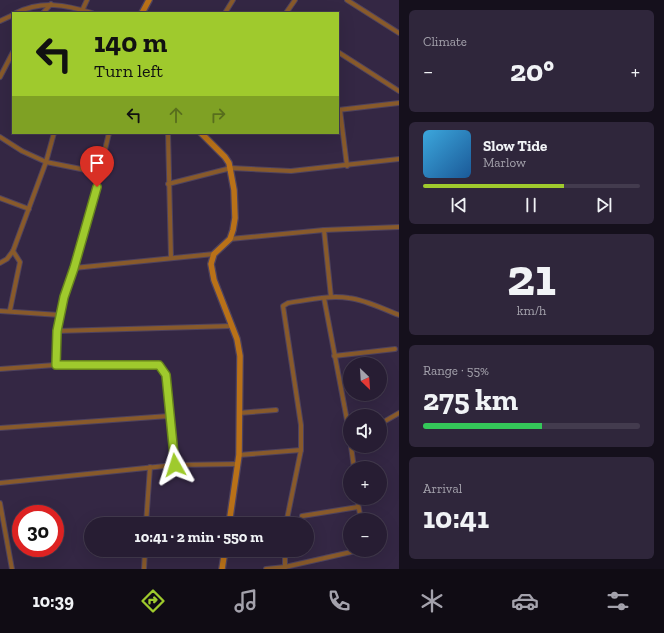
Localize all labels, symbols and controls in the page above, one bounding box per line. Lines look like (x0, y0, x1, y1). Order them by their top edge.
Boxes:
text: 140 m (94, 26, 167, 59)
icon: left (28, 28, 80, 80)
text: Climate (423, 34, 467, 49)
text: 20° (510, 53, 554, 89)
text: − (423, 58, 433, 85)
text: + (631, 58, 640, 85)
text: Turn left (94, 60, 163, 82)
icon: left (123, 104, 145, 126)
icon: ahead (165, 104, 187, 126)
icon: right (207, 104, 229, 126)
text: Slow Tide (483, 137, 547, 155)
pin (80, 146, 114, 187)
icon: arrive (86, 152, 108, 174)
text: Marlow (483, 155, 526, 170)
icon: previous (448, 194, 470, 216)
icon: pause (520, 194, 542, 216)
icon: next (593, 194, 615, 216)
text: 21 (507, 246, 556, 308)
text: km/h (517, 303, 546, 318)
north arrow (343, 357, 387, 401)
map controls (343, 357, 387, 557)
text: Range · 55% (423, 363, 489, 378)
text: 275 km (423, 382, 518, 418)
button: sound (343, 409, 387, 453)
position arrow (154, 444, 196, 486)
button: + (343, 461, 387, 505)
text: Arrival (423, 481, 462, 496)
text: 10:41 (423, 500, 489, 536)
speed limit sign: 30 (12, 505, 64, 557)
button: − (343, 513, 387, 557)
text: 10:41 · 2 min · 550 m (135, 528, 263, 546)
icon: directions (139, 587, 167, 615)
icon: music (232, 587, 260, 615)
icon: phone (325, 587, 353, 615)
icon: climate (418, 587, 446, 615)
icon: car (511, 587, 539, 615)
icon: filters (604, 587, 632, 615)
text: 10:39 (32, 590, 74, 612)

